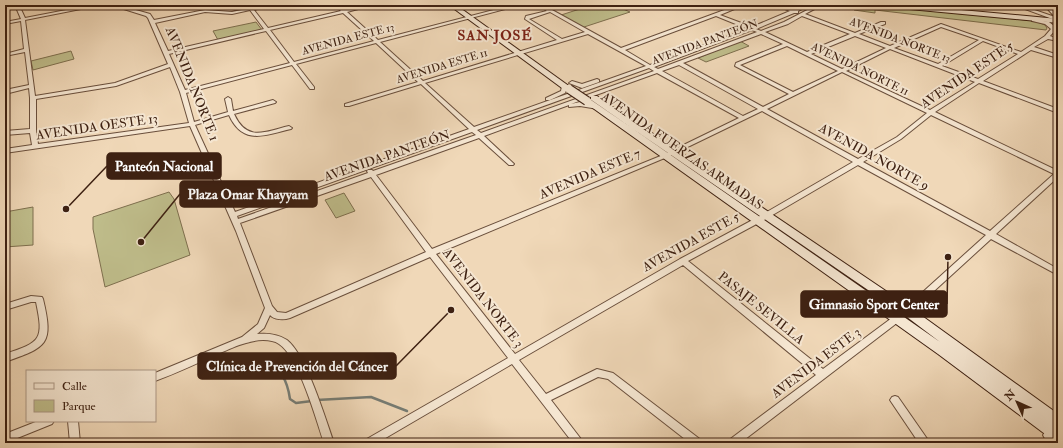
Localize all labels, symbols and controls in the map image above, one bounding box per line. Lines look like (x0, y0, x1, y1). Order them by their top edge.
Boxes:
street label: AVENIDA NORTE 13 (847, 14, 952, 65)
street label: AVENIDA PANTEÓN (649, 16, 760, 68)
street label: AVENIDA ESTE 13 (299, 20, 396, 58)
street label: AVENIDA NORTE 1 (161, 24, 222, 144)
district label: SAN JOSÉ (458, 26, 533, 45)
street label: AVENIDA ESTE 5 (917, 38, 1017, 112)
street label: AVENIDA NORTE 11 (808, 39, 911, 98)
street label: AVENIDA ESTE 11 (394, 46, 489, 86)
street label: AVENIDA FUERZAS ARMADAS (597, 88, 766, 213)
street label: AVENIDA OESTE 13 (34, 111, 159, 144)
street label: AVENIDA NORTE 9 (815, 120, 932, 194)
street label: AVENIDA PANTEÓN (320, 126, 453, 185)
street label: AVENIDA ESTE 7 (536, 145, 643, 203)
callout: Panteón Nacional (107, 153, 221, 179)
text: Panteón Nacional (115, 158, 214, 175)
callout: Plaza Omar Khayyam (180, 181, 317, 207)
text: Plaza Omar Khayyam (188, 186, 309, 204)
street label: AVENIDA ESTE 5 (639, 209, 743, 276)
street label: AVENIDA NORTE 3 (439, 244, 527, 351)
street label: PASAJE SEVILLA (715, 268, 808, 348)
callout: Gimnasio Sport Center (801, 291, 947, 317)
text: Gimnasio Sport Center (809, 296, 940, 314)
street label: AVENIDA ESTE 3 (767, 324, 864, 402)
callout: Clínica de Prevención del Cáncer (198, 353, 396, 379)
text: Clínica de Prevención del Cáncer (206, 358, 389, 375)
legend (26, 370, 156, 422)
text: Calle (62, 379, 87, 394)
north arrow (997, 382, 1037, 422)
text: N (1001, 386, 1019, 404)
text: Parque (62, 399, 96, 414)

